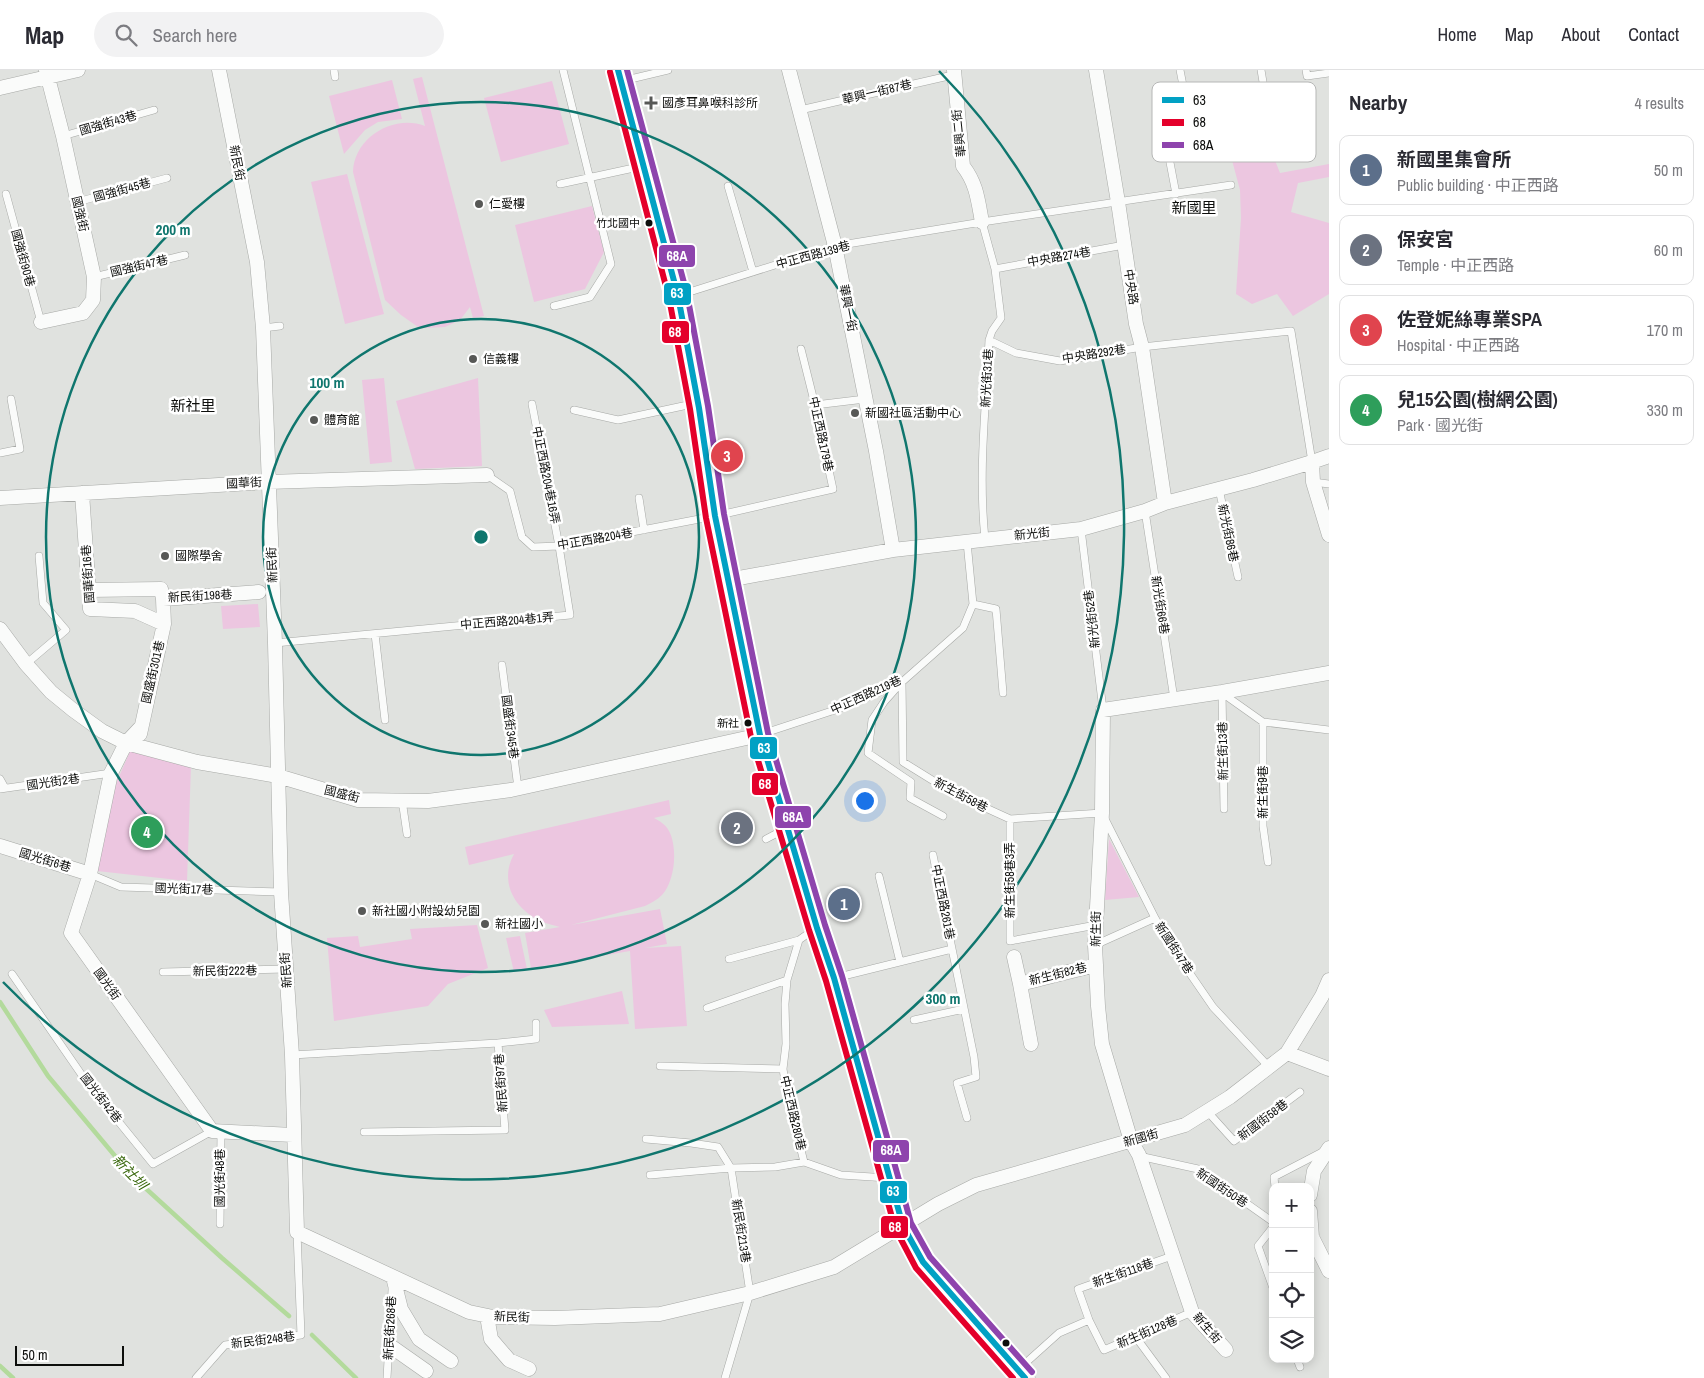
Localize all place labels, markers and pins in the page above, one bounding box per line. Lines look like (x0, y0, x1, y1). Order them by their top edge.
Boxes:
place label: 國彥耳鼻喉科診所 (662, 95, 758, 111)
marker: 國彥耳鼻喉科診所 (644, 96, 658, 110)
place label: 仁愛樓 (489, 196, 525, 212)
marker: 仁愛樓 (473, 198, 485, 210)
place label: 竹北國中 (596, 216, 640, 230)
marker: 竹北國中 (644, 218, 654, 228)
place label: 信義樓 (483, 351, 519, 367)
marker: 信義樓 (467, 353, 479, 365)
place label: 新國社區活動中心 (865, 405, 961, 421)
marker: 新國社區活動中心 (849, 407, 861, 419)
place label: 體育館 (324, 412, 360, 428)
marker: 體育館 (308, 414, 320, 426)
pin: 3 (711, 437, 743, 475)
centre of rings (472, 528, 490, 546)
place label: 國際學舍 (175, 548, 223, 564)
marker: 國際學舍 (159, 550, 171, 562)
place label: 新社 (717, 716, 739, 730)
marker: 新社 (743, 718, 753, 728)
pin: 2 (721, 809, 753, 847)
pin: 4 (131, 813, 163, 851)
pin: 1 (828, 885, 860, 923)
place label: 新社國小附設幼兒園 (372, 903, 480, 919)
marker: 新社國小附設幼兒園 (356, 905, 368, 917)
place label: 新社國小 (495, 916, 543, 932)
marker: 新社國小 (479, 918, 491, 930)
unlabelled marker (1001, 1338, 1011, 1348)

